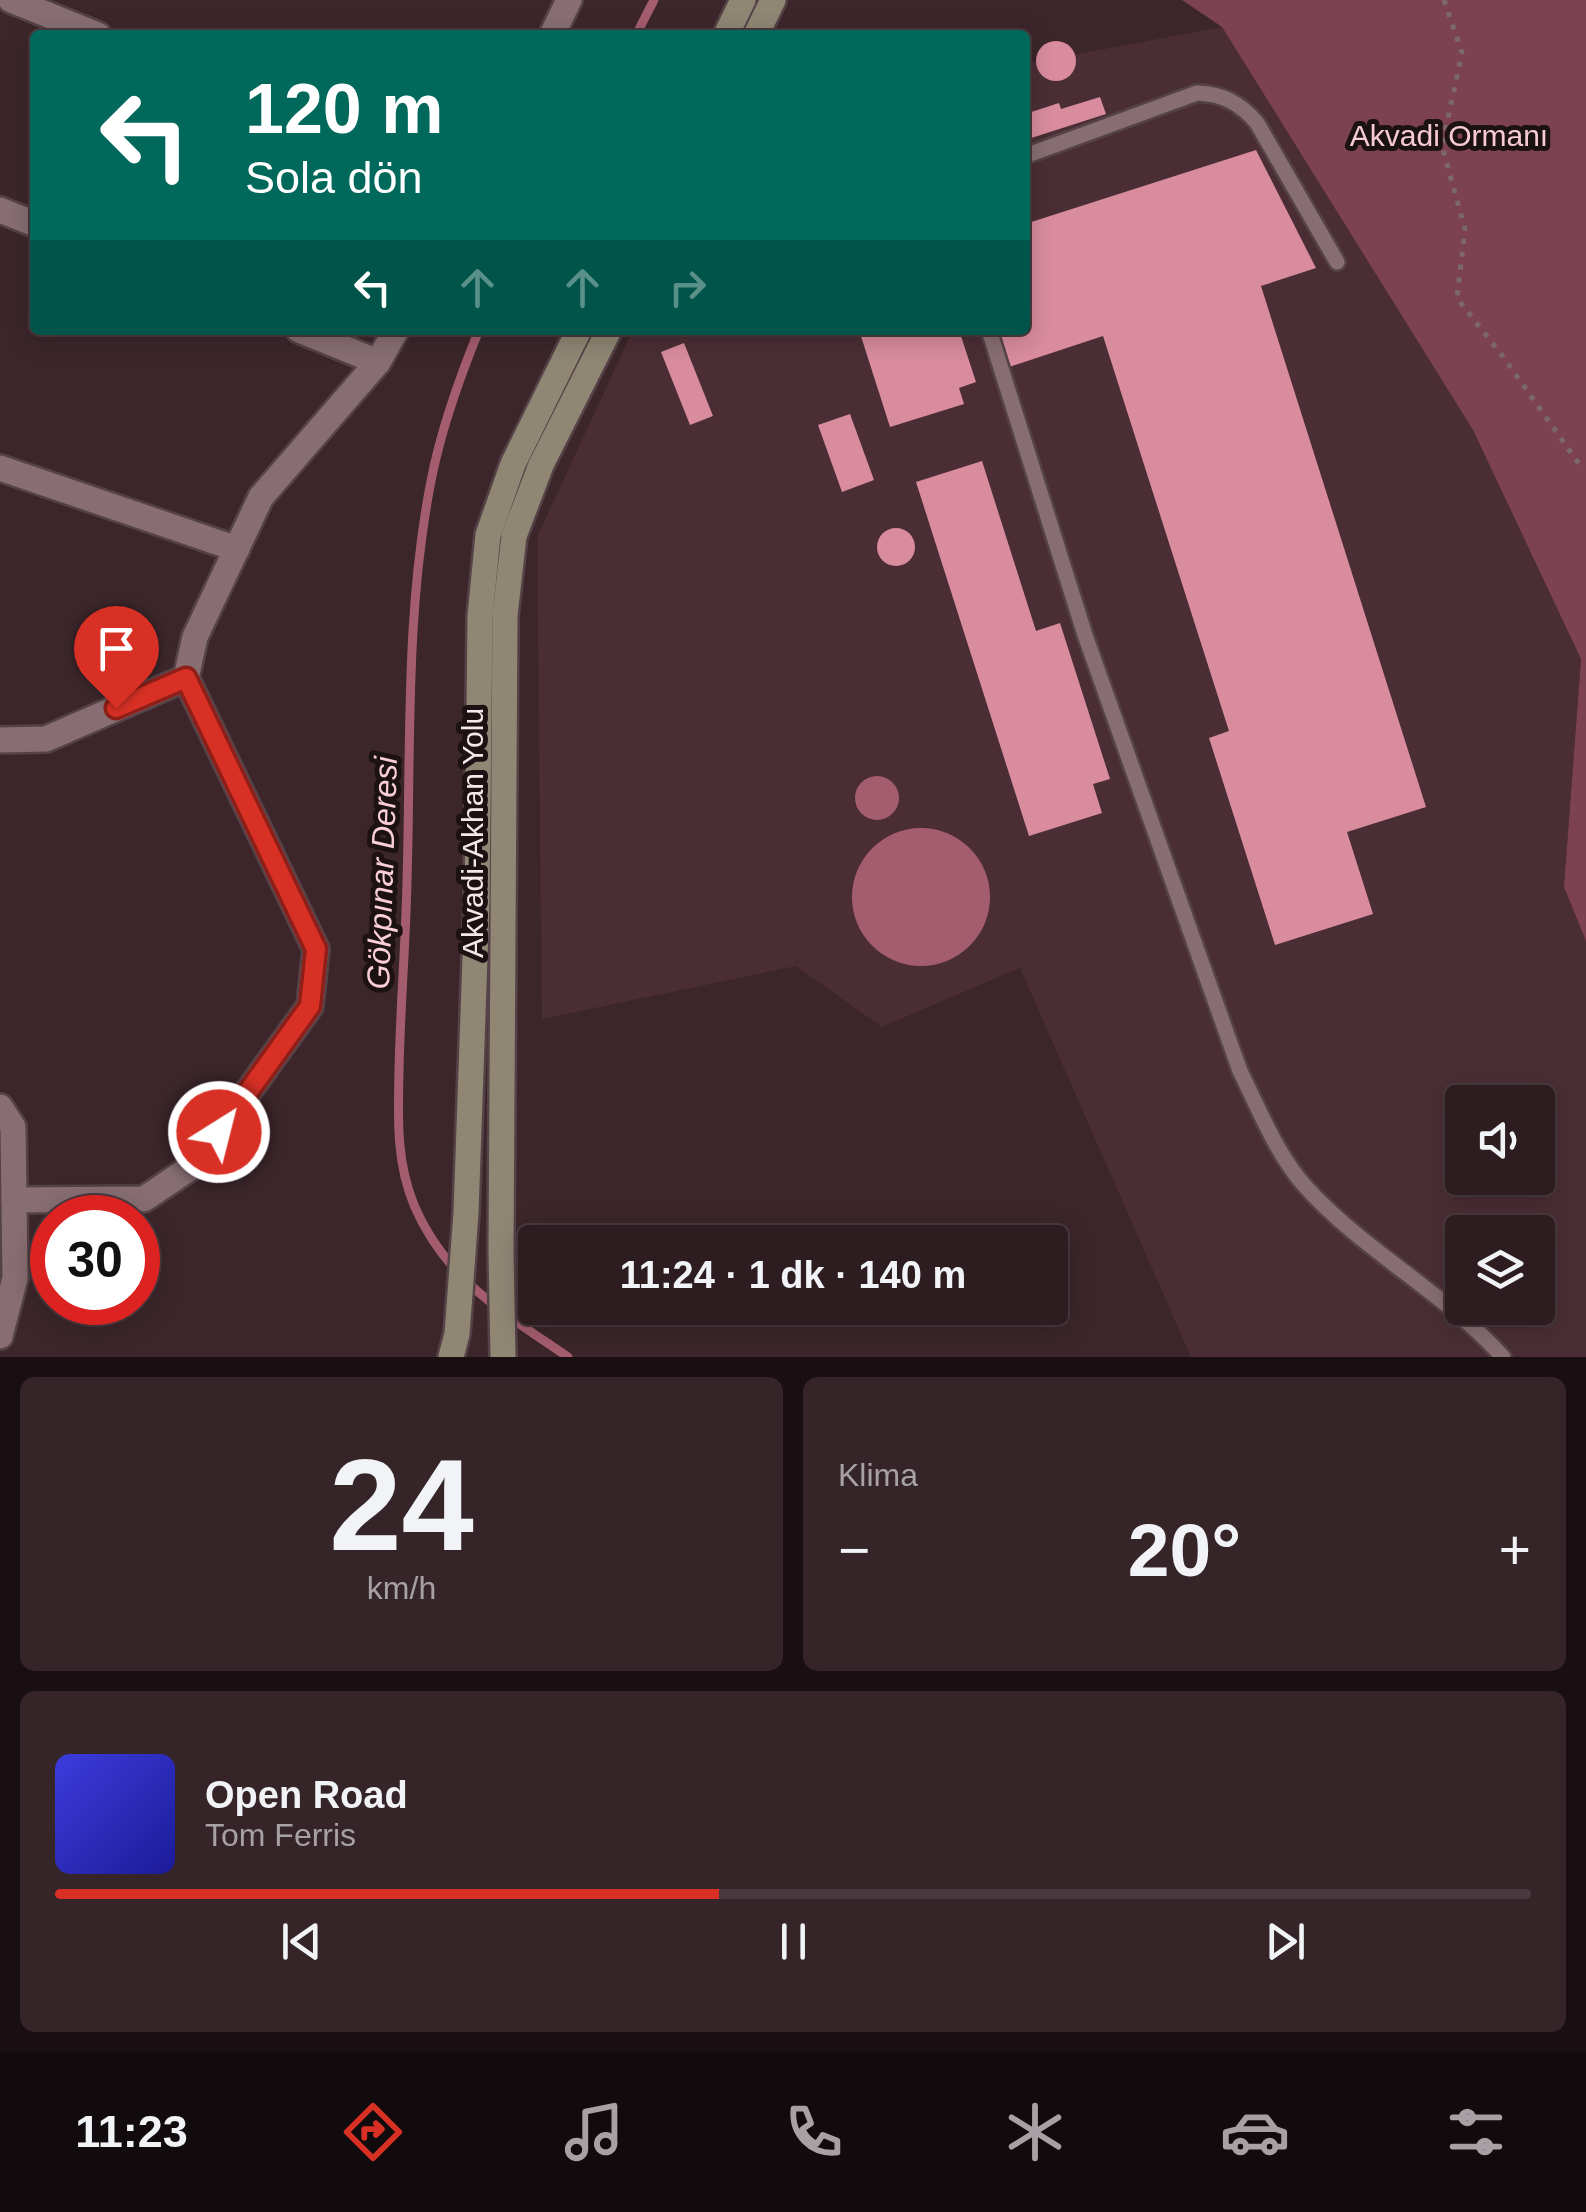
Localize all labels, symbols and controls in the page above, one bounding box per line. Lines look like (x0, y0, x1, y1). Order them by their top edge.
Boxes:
icon: left (80, 70, 210, 200)
text: 120 m (245, 70, 443, 148)
park label: Akvadi Ormanı (1350, 119, 1548, 152)
text: Sola dön (245, 152, 423, 203)
icon: left (345, 260, 400, 315)
icon: ahead (450, 260, 505, 315)
icon: ahead (555, 260, 610, 315)
icon: right (660, 260, 715, 315)
pin (74, 606, 159, 709)
icon: arrive (89, 621, 144, 676)
street label: Akvadi-Akhan Yolu (456, 708, 489, 958)
water label: Gökpınar Deresi (360, 755, 404, 990)
position arrow (167, 1080, 271, 1184)
map controls (1445, 1085, 1555, 1325)
button: sound (1445, 1085, 1555, 1195)
speed limit sign: 30 (30, 1195, 160, 1325)
button: layers (1445, 1215, 1555, 1325)
text: 11:24 · 1 dk · 140 m (620, 1254, 966, 1296)
text: 24 (329, 1432, 474, 1578)
text: Klima (838, 1457, 918, 1493)
text: 20° (1128, 1508, 1241, 1592)
text: − (838, 1519, 870, 1581)
text: + (1499, 1519, 1531, 1581)
text: km/h (367, 1570, 436, 1606)
text: Open Road (205, 1774, 408, 1816)
text: Tom Ferris (205, 1817, 356, 1853)
icon: previous (274, 1914, 329, 1969)
icon: pause (766, 1914, 821, 1969)
icon: next (1258, 1914, 1313, 1969)
icon: directions (338, 2097, 408, 2167)
icon: music (559, 2097, 629, 2167)
icon: phone (779, 2097, 849, 2167)
icon: climate (1000, 2097, 1070, 2167)
icon: car (1220, 2097, 1290, 2167)
icon: filters (1441, 2097, 1511, 2167)
text: 11:23 (75, 2106, 188, 2157)

